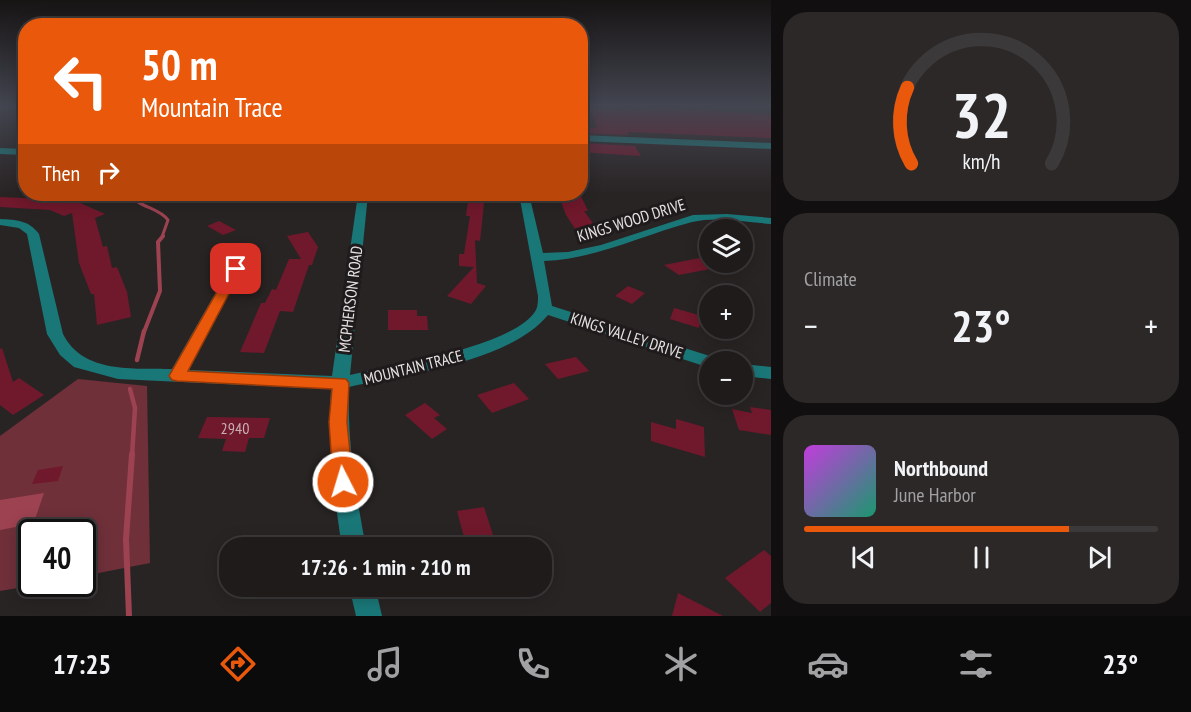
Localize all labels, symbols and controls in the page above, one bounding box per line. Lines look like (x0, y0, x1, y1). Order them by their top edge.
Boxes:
text: 50 m (141, 37, 218, 92)
icon: left (42, 42, 120, 120)
text: 32 (951, 74, 1011, 155)
text: Mountain Trace (141, 90, 283, 124)
text: km/h (962, 147, 1000, 175)
icon: right (92, 156, 125, 189)
text: Then (42, 159, 80, 187)
street label: KINGS WOOD DRIVE (575, 194, 688, 246)
map controls (699, 219, 753, 405)
button: layers (699, 219, 753, 273)
pin (210, 243, 261, 294)
street label: MCPHERSON ROAD (334, 245, 366, 353)
icon: arrive (219, 252, 252, 285)
text: Climate (804, 266, 857, 292)
button: + (699, 285, 753, 339)
text: 23° (951, 296, 1011, 354)
text: − (804, 304, 818, 347)
text: + (1144, 304, 1158, 347)
street label: KINGS VALLEY DRIVE (568, 307, 686, 363)
street label: MOUNTAIN TRACE (362, 345, 465, 389)
button: − (699, 351, 753, 405)
house number: 2940 (221, 418, 249, 438)
position arrow (311, 450, 375, 514)
text: Northbound (894, 454, 988, 482)
text: June Harbor (894, 482, 976, 508)
speed limit sign: 40 (18, 519, 96, 597)
icon: previous (847, 541, 880, 574)
icon: pause (965, 541, 998, 574)
icon: next (1083, 541, 1116, 574)
text: 17:26 · 1 min · 210 m (300, 553, 471, 581)
icon: directions (217, 643, 259, 685)
icon: music (364, 643, 406, 685)
icon: phone (512, 643, 554, 685)
icon: climate (660, 643, 702, 685)
icon: car (807, 643, 849, 685)
icon: filters (955, 643, 997, 685)
text: 17:25 (53, 647, 111, 681)
text: 23° (1102, 647, 1138, 681)

